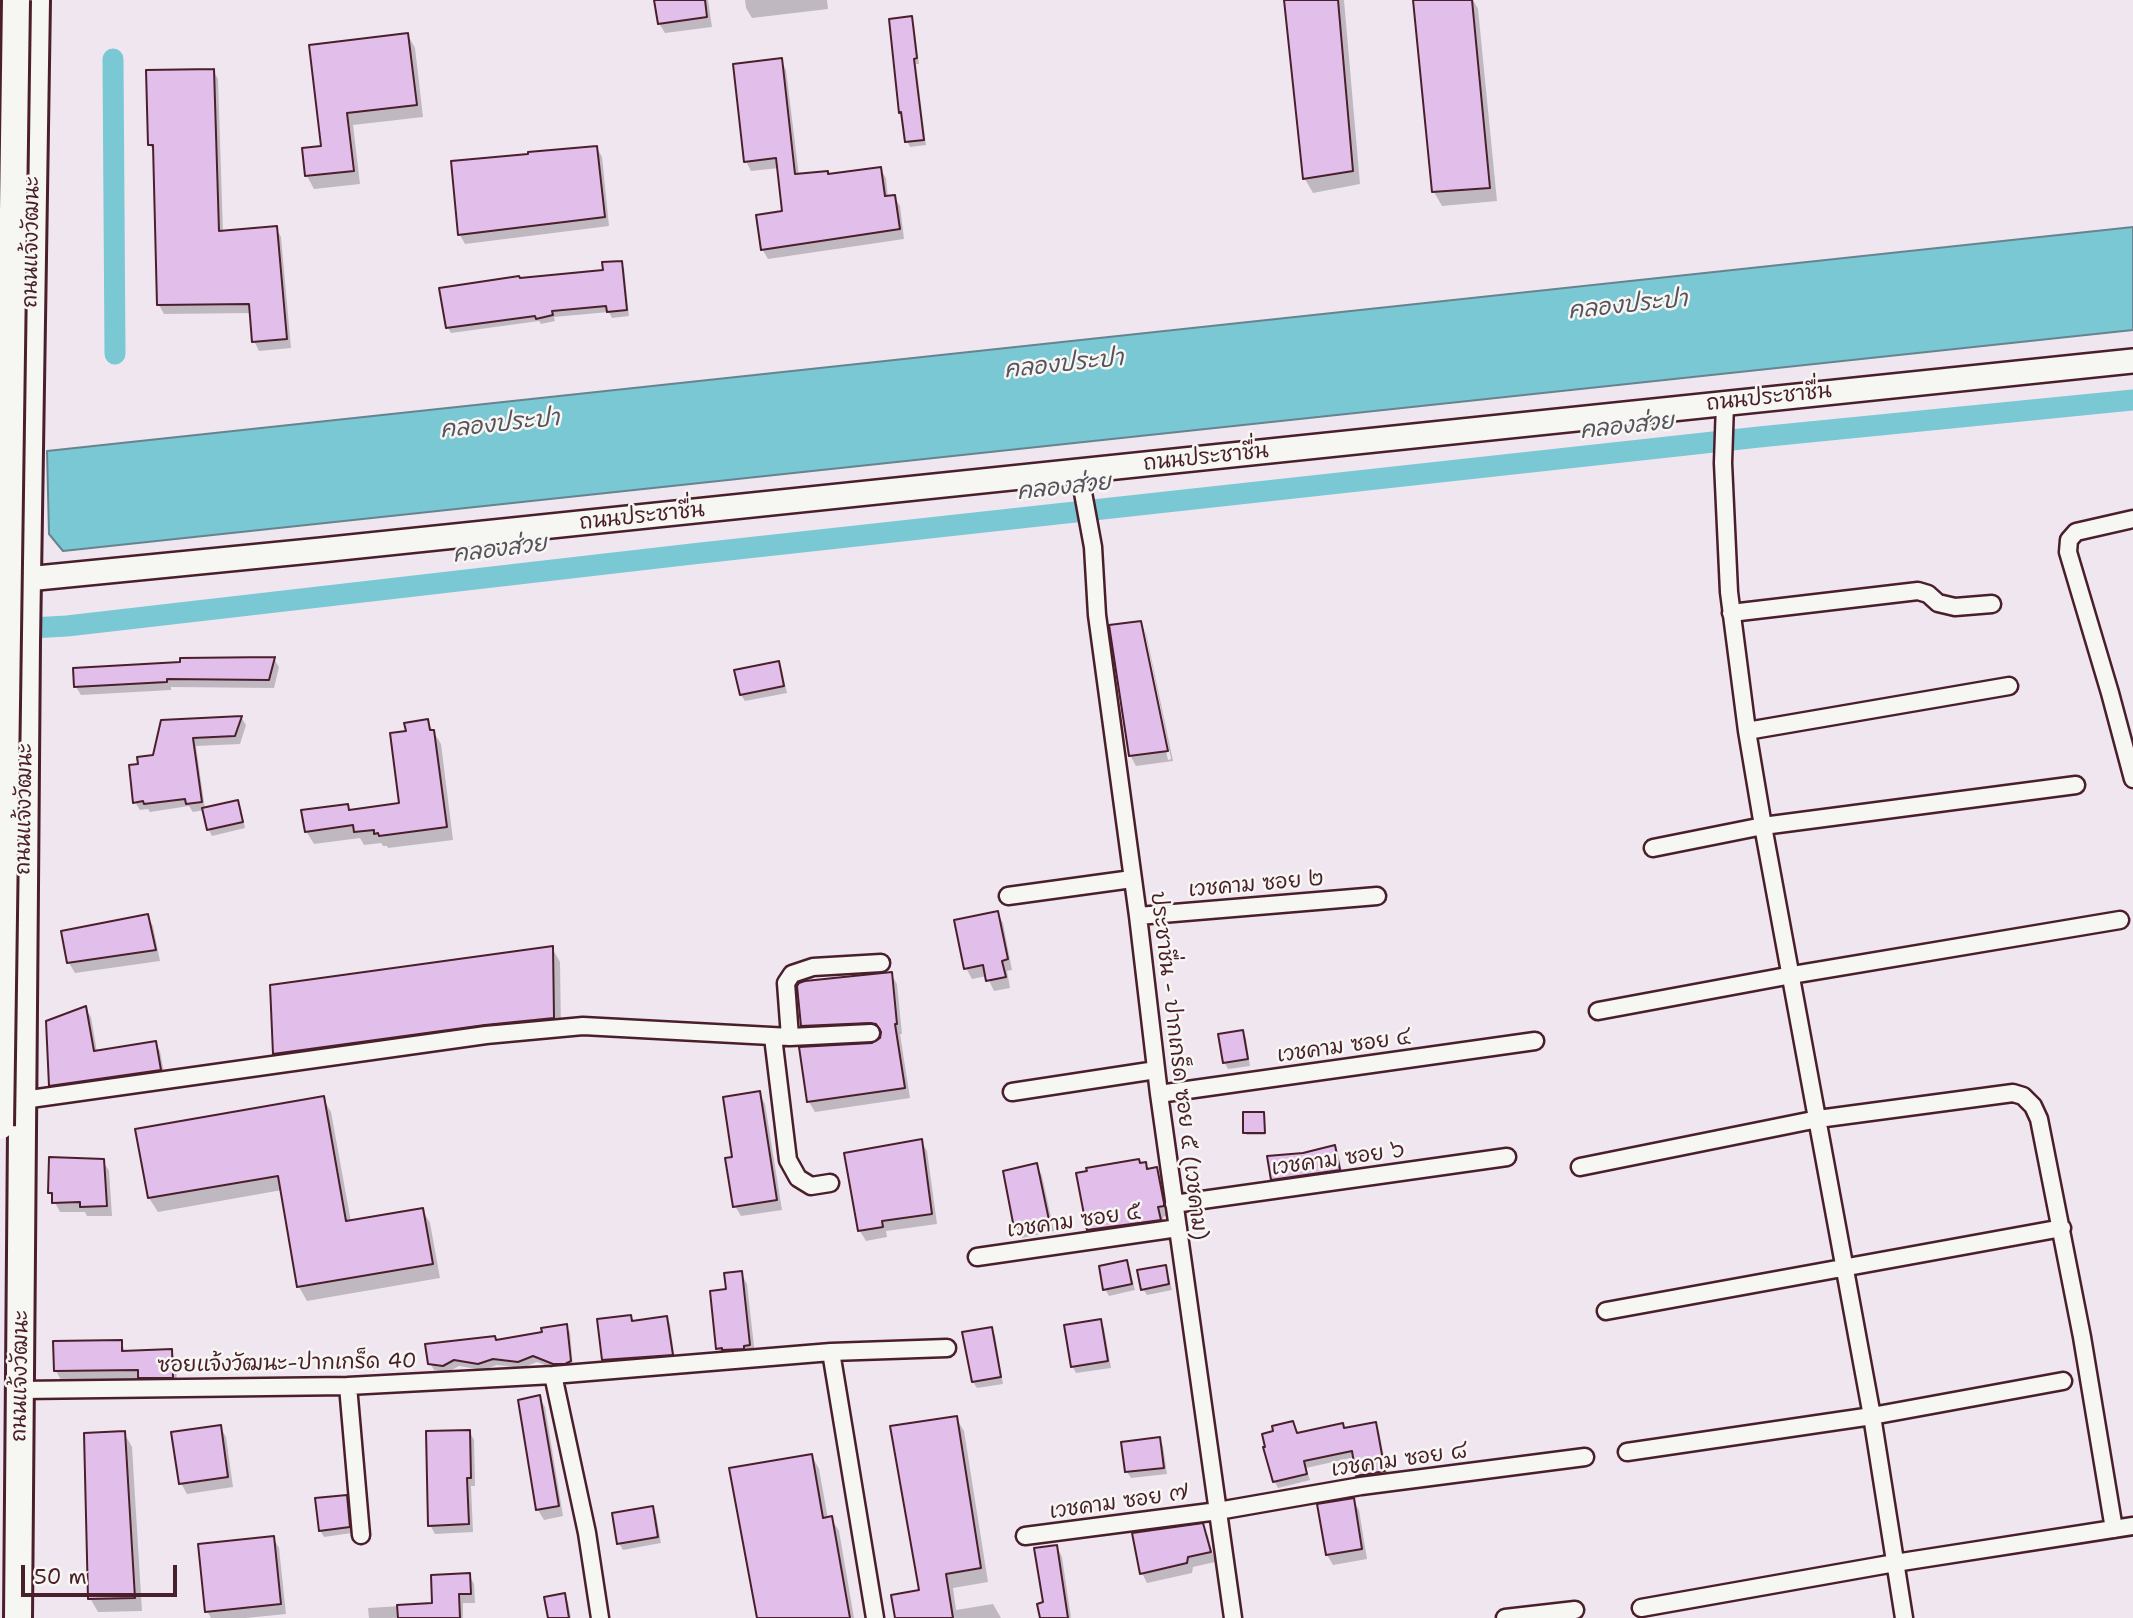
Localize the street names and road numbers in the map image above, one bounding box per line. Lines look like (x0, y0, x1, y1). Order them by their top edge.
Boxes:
street label: ถนนแจ้งวัฒนะ (18, 176, 46, 308)
street label: ถนนประชาชื่น (1705, 379, 1833, 417)
street label: ถนนประชาชื่น (1142, 439, 1270, 477)
street label: ถนนประชาชื่น (578, 498, 706, 536)
street label: ถนนแจ้งวัฒนะ (11, 743, 39, 875)
street label: เวชคาม ซอย ๒ (1187, 867, 1325, 903)
street label: ประชาชื่น - ปากเกร็ด ซอย ๕ (เวชคาม) (1144, 890, 1212, 1242)
street label: เวชคาม ซอย ๔ (1276, 1025, 1412, 1069)
street label: เวชคาม ซอย ๖ (1270, 1138, 1406, 1182)
street label: เวชคาม ซอย ๕ (1006, 1200, 1142, 1244)
street label: ถนนแจ้งวัฒนะ (7, 1310, 35, 1442)
street label: ซอยแจ้งวัฒนะ-ปากเกร็ด 40 (157, 1349, 417, 1379)
street label: เวชคาม ซอย ๘ (1330, 1439, 1468, 1483)
street label: เวชคาม ซอย ๗ (1048, 1481, 1190, 1525)

